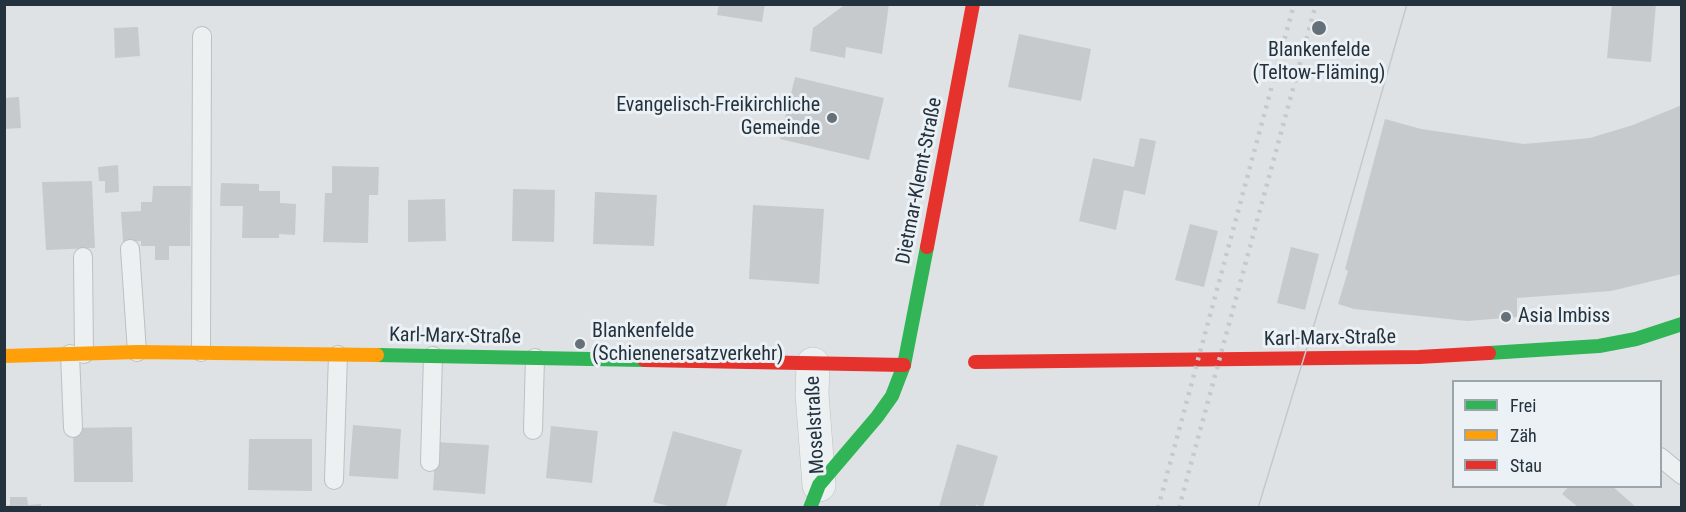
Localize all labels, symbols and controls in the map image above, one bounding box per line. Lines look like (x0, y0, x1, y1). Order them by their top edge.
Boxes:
marker: Blankenfelde (Teltow-Fläming) (1310, 19, 1328, 37)
place label: Blankenfelde (Teltow-Fläming) (1253, 39, 1385, 86)
place label: Evangelisch-Freikirchliche Gemeinde (616, 94, 820, 141)
street label: Dietmar-Klemt-Straße (892, 96, 948, 266)
marker: Evangelisch-Freikirchliche Gemeinde (825, 111, 839, 125)
place label: Asia Imbiss (1518, 305, 1610, 329)
marker: Asia Imbiss (1499, 310, 1513, 324)
place label: Blankenfelde (Schienenersatzverkehr) (592, 320, 783, 367)
street label: Karl-Marx-Straße (389, 324, 521, 350)
street label: Karl-Marx-Straße (1264, 326, 1396, 352)
marker: Blankenfelde (Schienenersatzverkehr) (573, 337, 587, 351)
street label: Moselstraße (801, 375, 831, 475)
legend (1452, 380, 1662, 488)
text: Frei (1510, 395, 1536, 416)
text: Zäh (1510, 425, 1537, 446)
text: Stau (1510, 455, 1542, 476)

